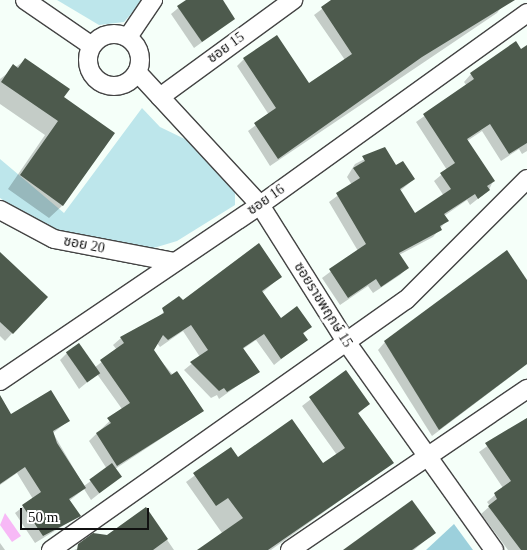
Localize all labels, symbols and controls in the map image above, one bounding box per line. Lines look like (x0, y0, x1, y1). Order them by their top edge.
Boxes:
street label: ซอย 15 (204, 29, 248, 67)
street label: ซอย 16 (244, 181, 288, 219)
street label: ซอย 20 (62, 233, 106, 257)
street label: ซอยราชพฤกษ์ 15 (290, 259, 356, 351)
scale bar (22, 498, 151, 530)
text: 50 m (28, 509, 58, 525)

